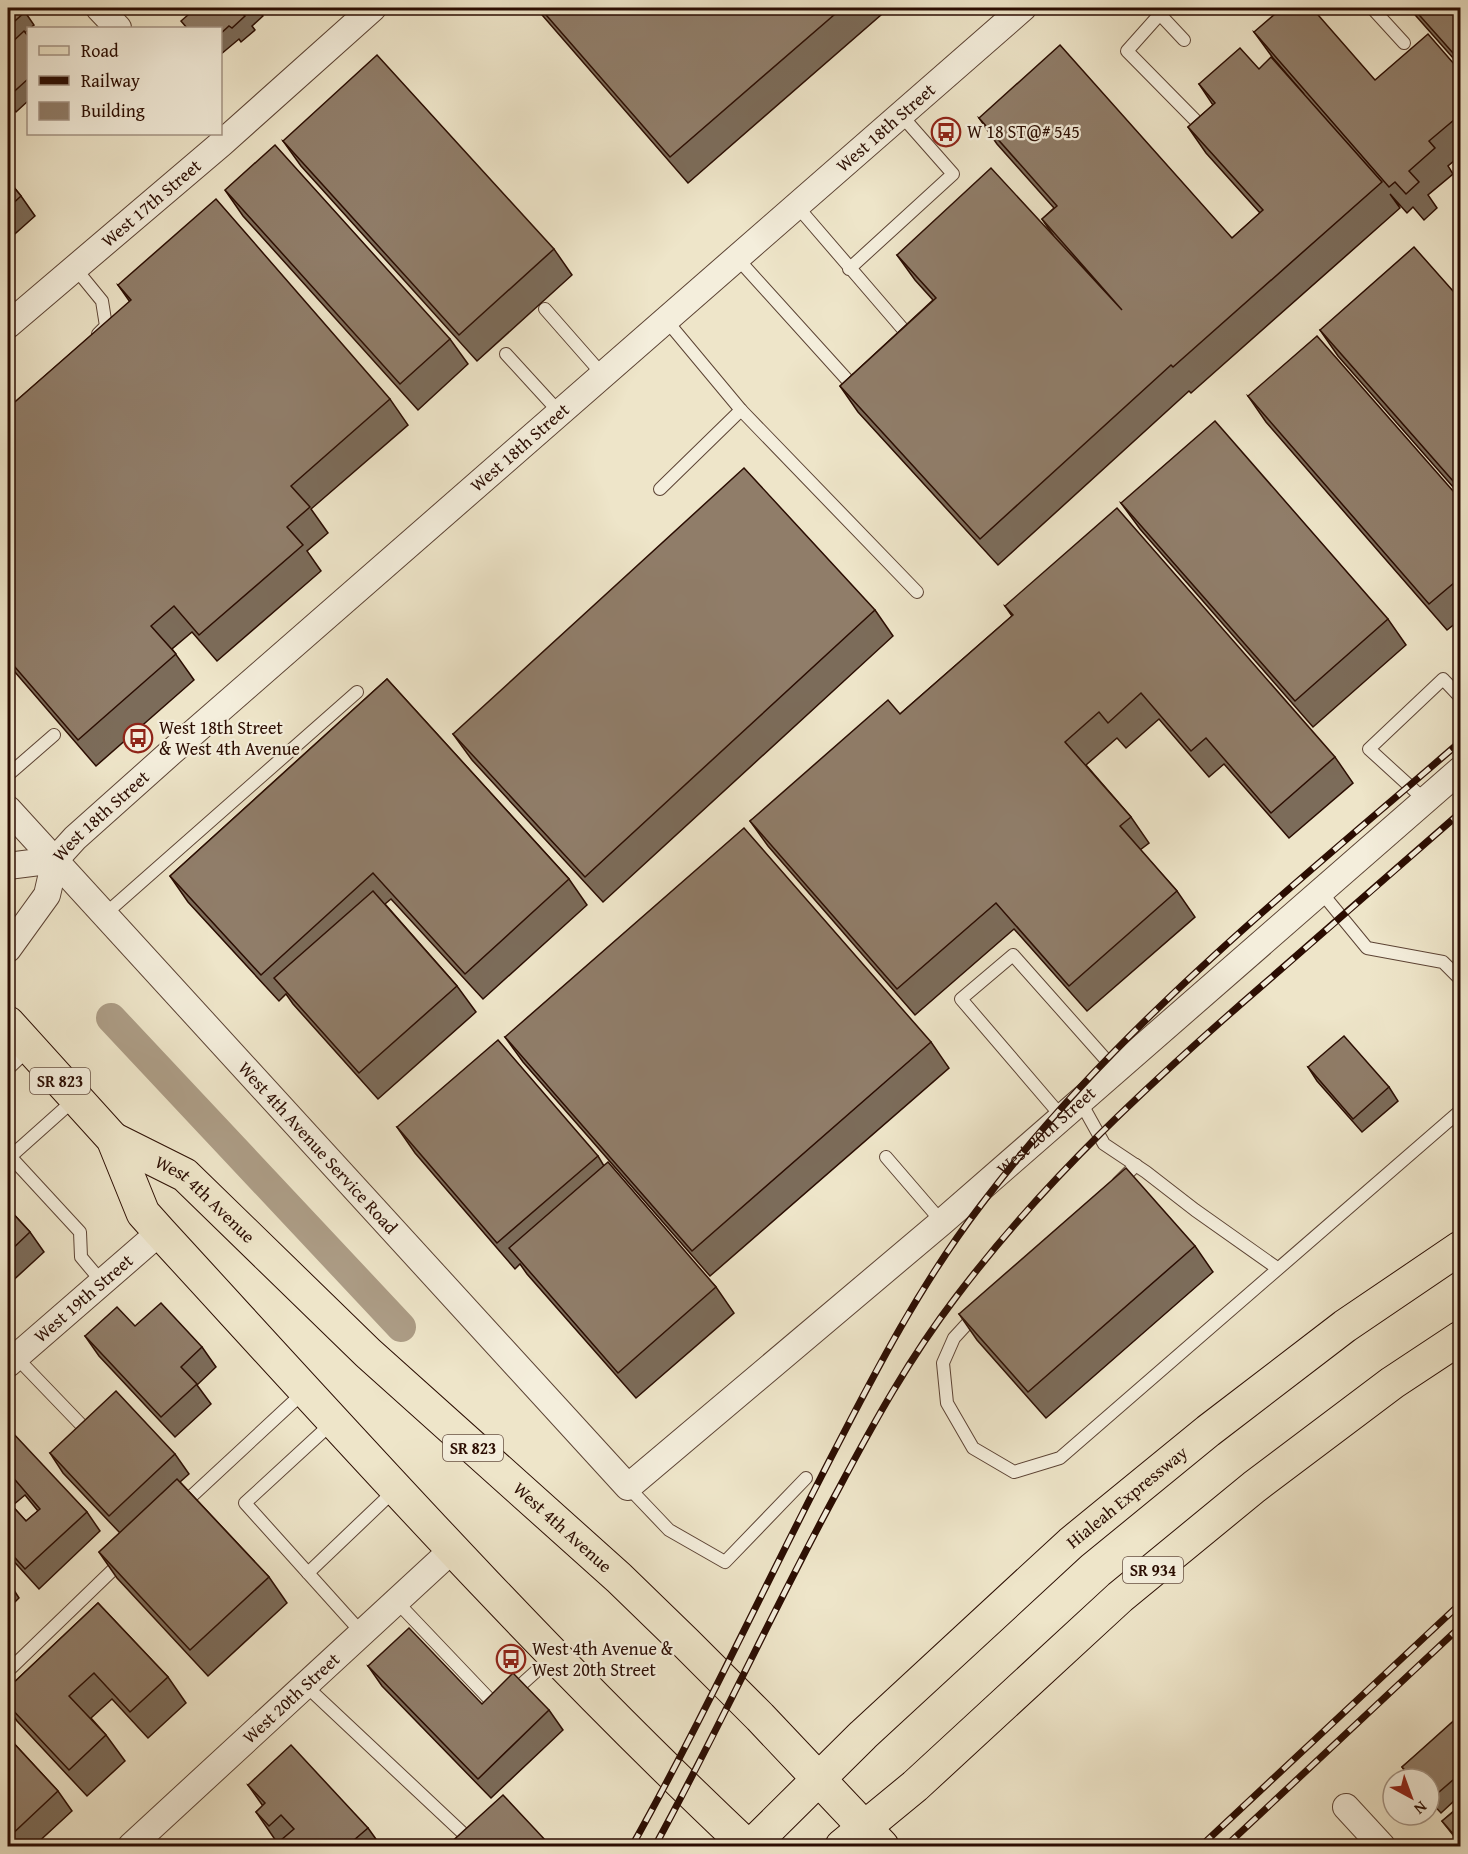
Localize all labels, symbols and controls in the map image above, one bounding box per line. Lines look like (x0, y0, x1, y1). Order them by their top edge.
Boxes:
legend (27, 27, 222, 135)
text: Road (81, 37, 119, 64)
text: Railway (81, 67, 140, 94)
street label: West 18th Street (830, 76, 942, 178)
text: Building (81, 97, 145, 124)
bus stop icon: W 18 ST@# 545 (930, 116, 962, 148)
place label: W 18 ST@# 545 (967, 118, 1080, 145)
street label: West 17th Street (95, 152, 207, 253)
street label: West 18th Street (464, 396, 576, 498)
place label: West 18th Street & West 4th Avenue (159, 714, 300, 762)
bus stop icon: West 18th Street & West 4th Avenue (122, 722, 154, 754)
street label: West 18th Street (46, 763, 156, 868)
street label: West 4th Avenue Service Road (232, 1055, 405, 1240)
road number: SR 823 (30, 1068, 90, 1094)
street label: West 20th Street (990, 1079, 1102, 1182)
street label: West 4th Avenue (151, 1148, 261, 1249)
street label: West 19th Street (28, 1247, 139, 1349)
road number: SR 823 (443, 1435, 503, 1461)
street label: Hialeah Expressway (1060, 1439, 1193, 1555)
street label: West 4th Avenue (507, 1475, 618, 1579)
road number: SR 934 (1123, 1557, 1183, 1583)
place label: West 4th Avenue & West 20th Street (532, 1635, 674, 1683)
bus stop icon: West 4th Avenue & West 20th Street (495, 1643, 527, 1675)
street label: West 20th Street (236, 1645, 346, 1750)
north arrow (1381, 1767, 1441, 1827)
text: N (1409, 1796, 1433, 1821)

